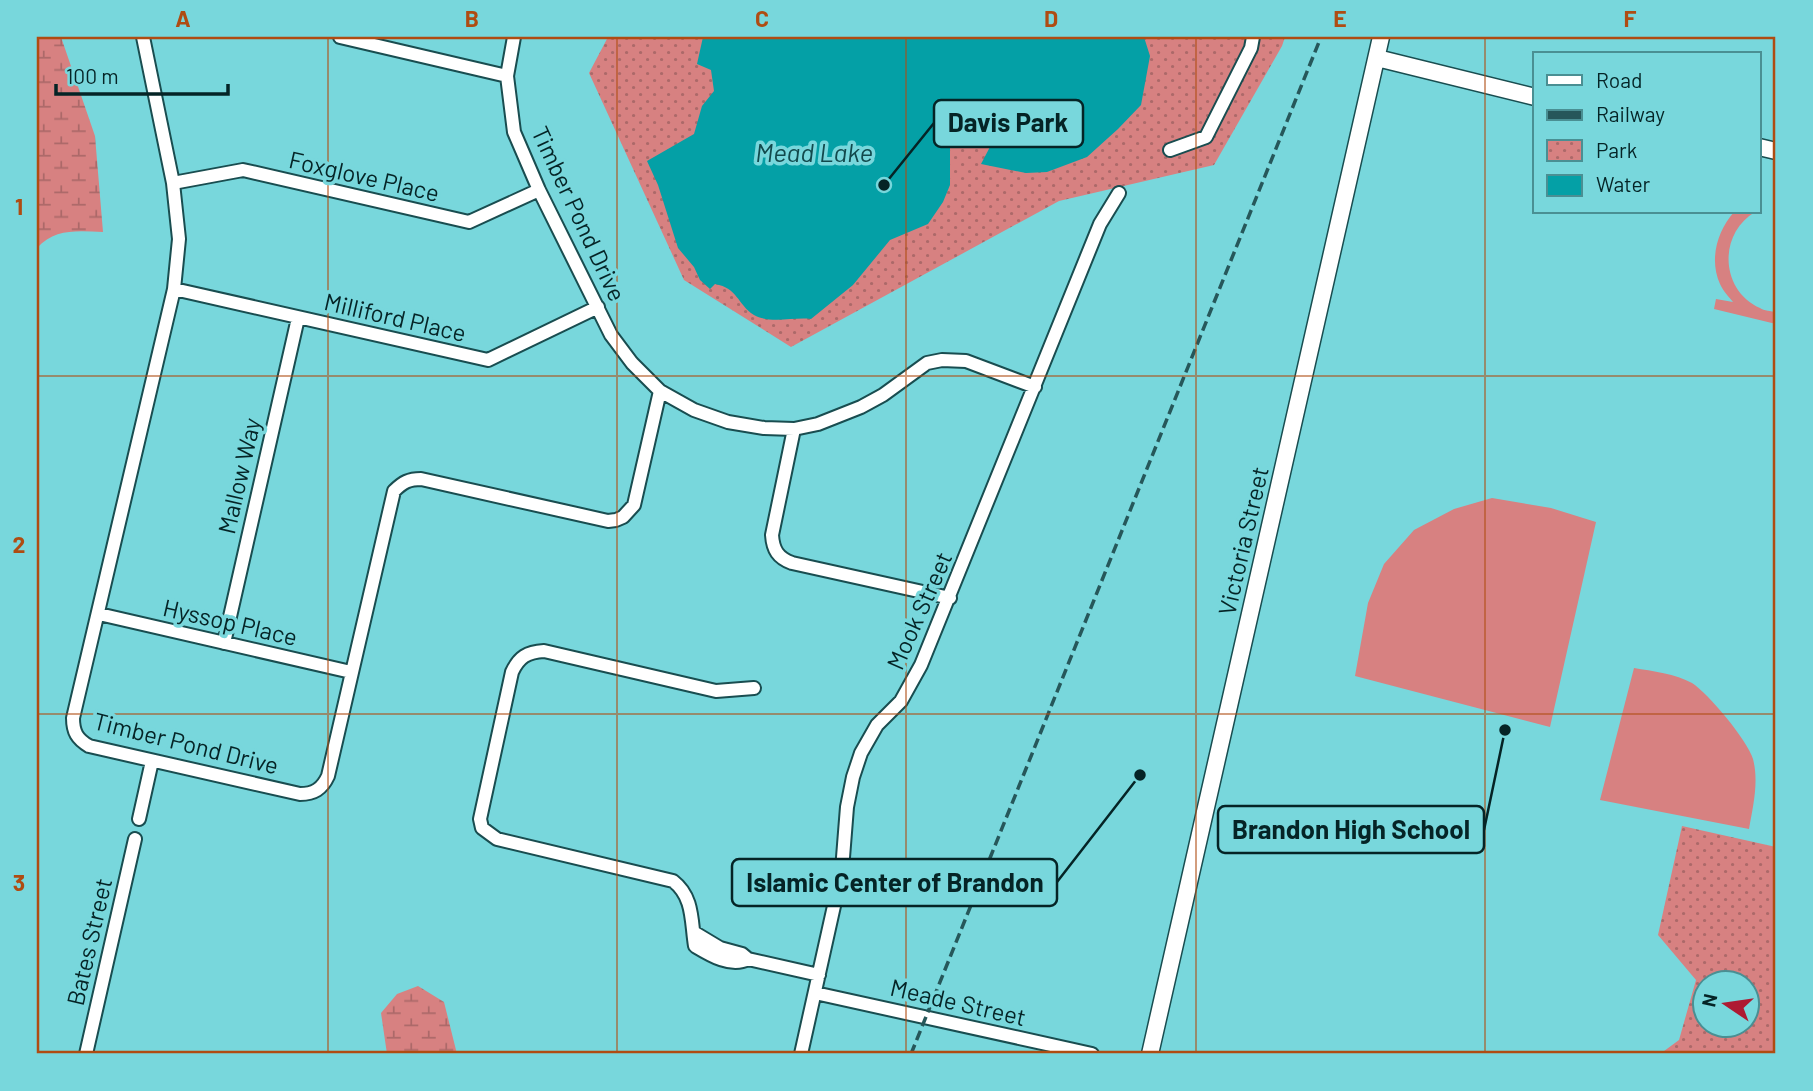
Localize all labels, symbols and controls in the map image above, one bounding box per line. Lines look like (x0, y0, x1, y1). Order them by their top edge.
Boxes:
text: A (175, 4, 191, 32)
text: B (465, 4, 479, 32)
text: C (755, 4, 769, 32)
text: D (1044, 4, 1058, 32)
text: E (1333, 4, 1347, 32)
text: F (1624, 4, 1637, 32)
scale bar (56, 52, 228, 96)
legend (1533, 52, 1760, 214)
text: 100 m (66, 63, 119, 88)
text: Road (1596, 67, 1642, 92)
callout: Davis Park (934, 100, 1083, 147)
text: Railway (1596, 101, 1665, 126)
text: Davis Park (948, 106, 1068, 137)
street label: Timber Pond Drive (526, 121, 633, 305)
water label: Mead Lake (755, 136, 873, 167)
text: Park (1596, 137, 1637, 162)
street label: Foxglove Place (286, 144, 442, 207)
text: Water (1596, 171, 1651, 196)
text: 1 (15, 192, 23, 220)
street label: Milliford Place (322, 286, 469, 347)
street label: Mallow Way (211, 415, 266, 537)
street label: Victoria Street (1211, 464, 1274, 618)
text: 2 (13, 530, 25, 558)
street label: Mook Street (880, 547, 957, 674)
street label: Hyssop Place (160, 592, 300, 651)
street label: Timber Pond Drive (91, 706, 282, 780)
callout: Brandon High School (1218, 806, 1484, 853)
text: Brandon High School (1232, 813, 1470, 844)
callout: Islamic Center of Brandon (732, 859, 1057, 906)
text: Islamic Center of Brandon (746, 866, 1044, 897)
text: 3 (13, 868, 25, 896)
street label: Bates Street (60, 875, 117, 1008)
north arrow (1690, 968, 1760, 1038)
street label: Meade Street (888, 972, 1029, 1031)
text: N (1696, 991, 1722, 1009)

